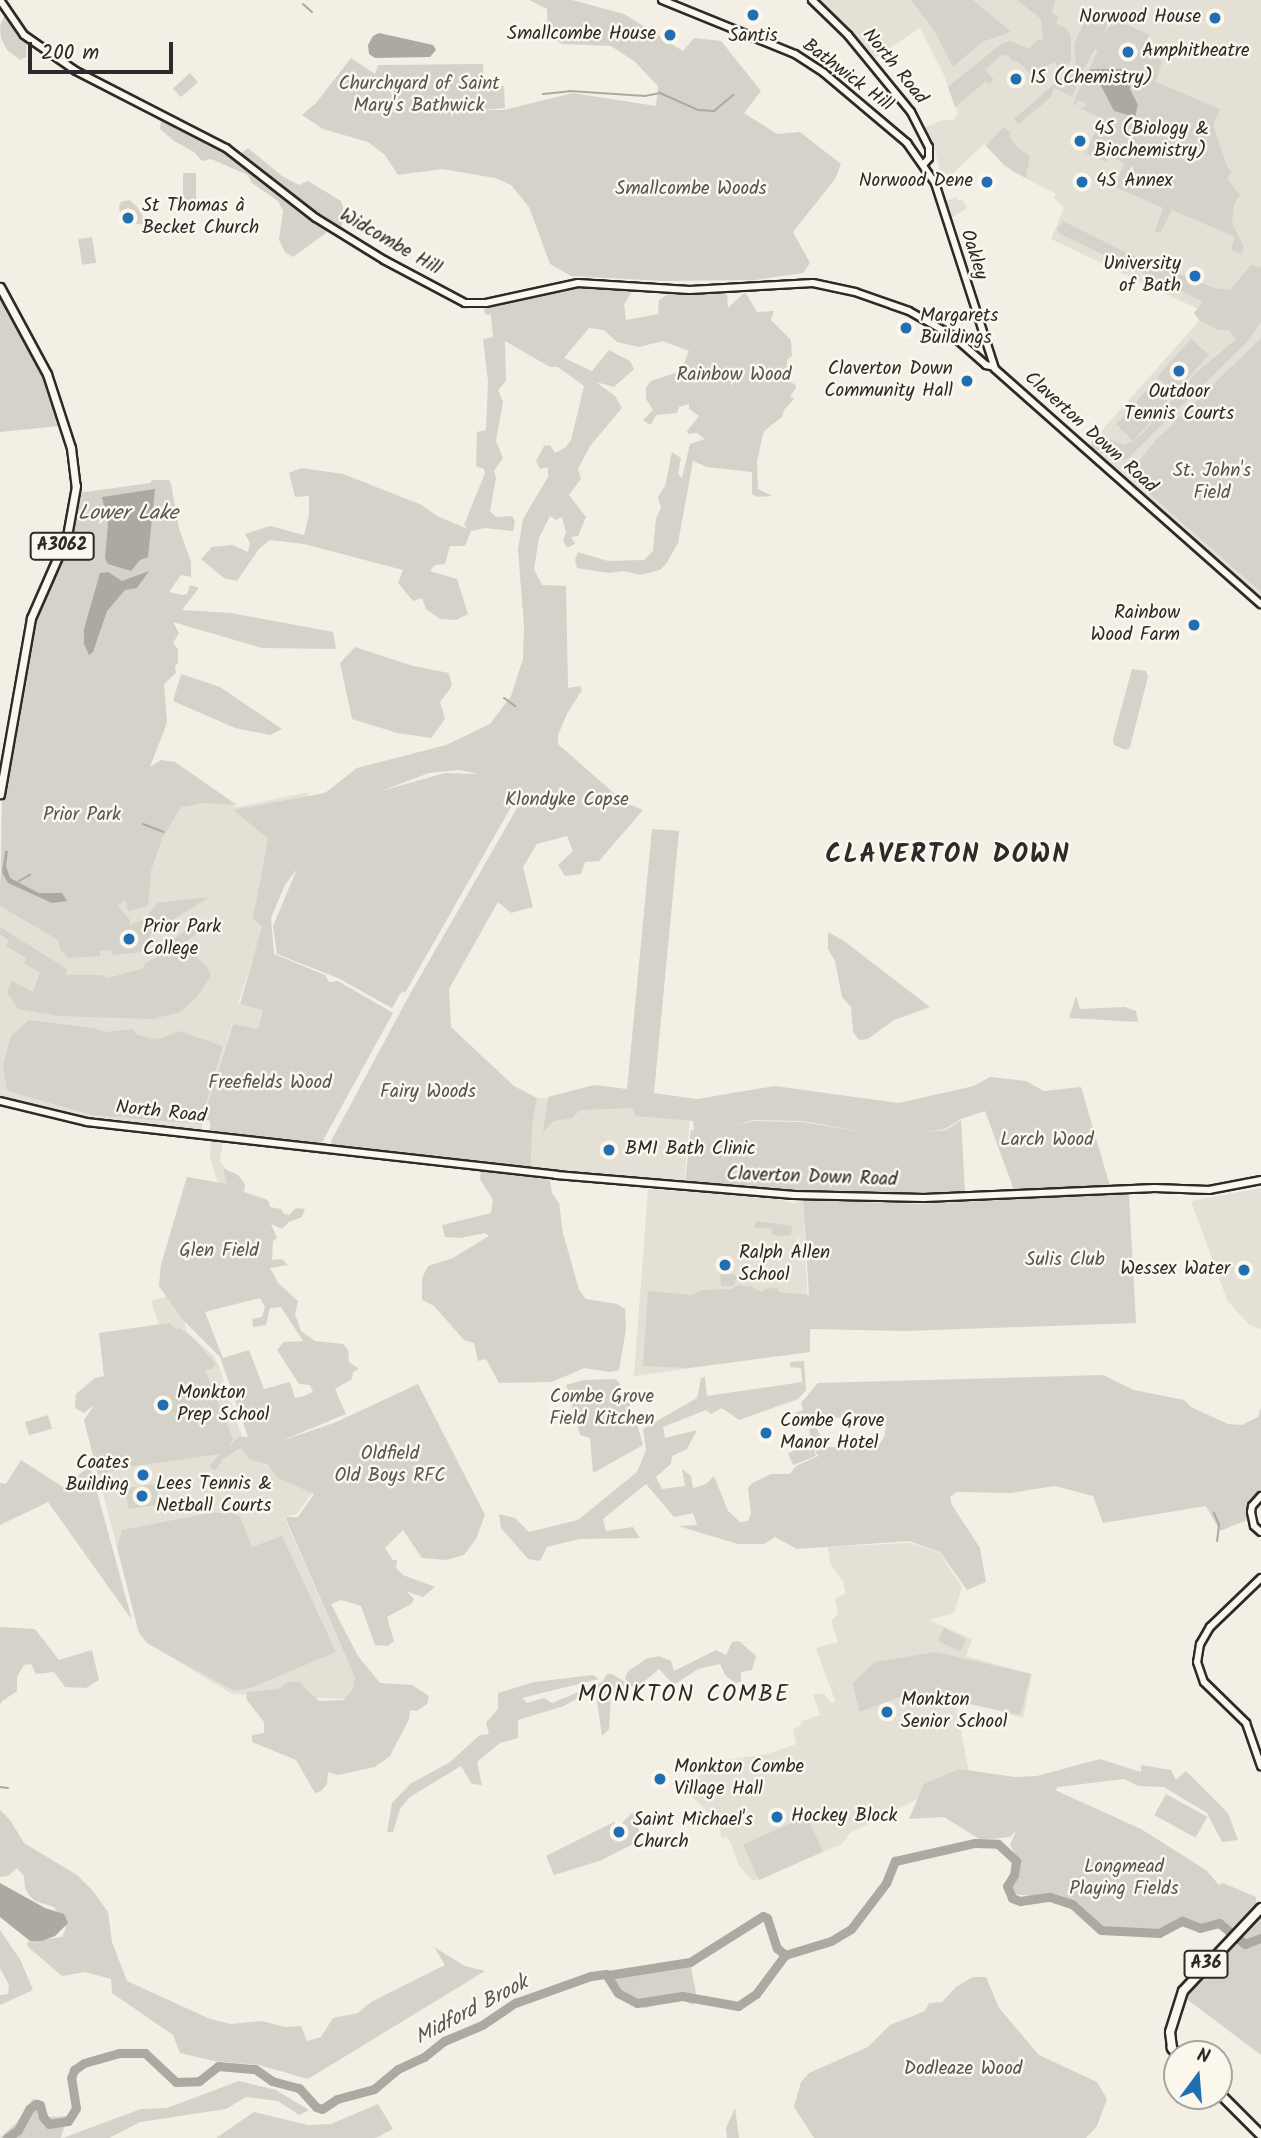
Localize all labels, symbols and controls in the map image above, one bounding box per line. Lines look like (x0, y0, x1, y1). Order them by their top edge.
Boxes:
marker: Santis (745, 7, 761, 23)
place label: Norwood House (1079, 7, 1201, 29)
marker: Norwood House (1207, 10, 1223, 26)
place label: Smallcombe House (507, 24, 656, 46)
street label: North Road (857, 24, 931, 110)
place label: Santis (728, 26, 778, 48)
marker: Smallcombe House (662, 27, 678, 43)
scale bar (32, 28, 177, 72)
street label: Bathwick Hill (797, 35, 897, 117)
text: 200 m (41, 37, 99, 70)
place label: Amphitheatre (1142, 41, 1250, 63)
marker: Amphitheatre (1120, 44, 1136, 60)
place label: 1S (Chemistry) (1030, 68, 1153, 90)
marker: 1S (Chemistry) (1008, 71, 1024, 87)
park label: Churchyard of Saint Mary's Bathwick (338, 74, 500, 118)
place label: 4S (Biology & Biochemistry) (1094, 119, 1209, 163)
marker: 4S (Biology & Biochemistry) (1072, 133, 1088, 149)
place label: Norwood Dene (859, 171, 973, 193)
place label: 4S Annex (1096, 171, 1173, 193)
marker: Norwood Dene (979, 174, 995, 190)
marker: 4S Annex (1074, 174, 1090, 190)
park label: Smallcombe Woods (615, 179, 767, 201)
place label: St Thomas à Becket Church (142, 196, 259, 240)
street label: Widcombe Hill (335, 205, 445, 281)
marker: St Thomas à Becket Church (120, 210, 136, 226)
street label: Oakley (954, 227, 992, 283)
place label: University of Bath (1103, 254, 1181, 298)
marker: University of Bath (1187, 268, 1203, 284)
place label: Margarets Buildings (920, 306, 998, 350)
marker: Margarets Buildings (898, 320, 914, 336)
place label: Claverton Down Community Hall (824, 359, 953, 403)
marker: Outdoor Tennis Courts (1171, 363, 1187, 379)
park label: Rainbow Wood (676, 365, 792, 387)
street label: Claverton Down Road (1019, 367, 1161, 499)
marker: Claverton Down Community Hall (959, 373, 975, 389)
place label: Outdoor Tennis Courts (1124, 382, 1234, 426)
park label: St. John's Field (1173, 461, 1251, 505)
water label: Lower Lake (78, 501, 178, 527)
road number: A3062 (29, 532, 95, 560)
place label: Rainbow Wood Farm (1091, 603, 1180, 647)
marker: Rainbow Wood Farm (1186, 617, 1202, 633)
park label: Klondyke Copse (505, 790, 629, 812)
park label: Prior Park (43, 805, 121, 827)
district label: CLAVERTON DOWN (827, 840, 1069, 872)
place label: Prior Park College (143, 917, 221, 961)
marker: Prior Park College (121, 931, 137, 947)
park label: Freefields Wood (208, 1073, 332, 1095)
park label: Fairy Woods (380, 1082, 476, 1104)
street label: North Road (115, 1097, 207, 1129)
park label: Larch Wood (1000, 1130, 1094, 1152)
place label: BMI Bath Clinic (625, 1139, 755, 1161)
marker: BMI Bath Clinic (599, 1140, 619, 1160)
street label: Claverton Down Road (726, 1164, 898, 1192)
park label: Glen Field (179, 1241, 259, 1263)
place label: Ralph Allen School (739, 1243, 830, 1287)
park label: Sulis Club (1025, 1250, 1105, 1272)
marker: Ralph Allen School (717, 1257, 733, 1273)
place label: Wessex Water (1120, 1259, 1230, 1281)
marker: Wessex Water (1236, 1262, 1252, 1278)
place label: Monkton Prep School (177, 1383, 269, 1427)
park label: Combe Grove Field Kitchen (549, 1387, 655, 1431)
marker: Monkton Prep School (155, 1397, 171, 1413)
place label: Combe Grove Manor Hotel (780, 1411, 884, 1455)
marker: Combe Grove Manor Hotel (758, 1425, 774, 1441)
park label: Oldfield Old Boys RFC (334, 1444, 446, 1488)
place label: Coates Building (65, 1453, 129, 1497)
marker: Coates Building (135, 1467, 151, 1483)
place label: Lees Tennis & Netball Courts (156, 1474, 272, 1518)
marker: Lees Tennis & Netball Courts (134, 1488, 150, 1504)
district label: MONKTON COMBE (579, 1681, 789, 1709)
place label: Monkton Senior School (901, 1690, 1007, 1734)
marker: Monkton Senior School (879, 1704, 895, 1720)
place label: Monkton Combe Village Hall (674, 1757, 804, 1801)
marker: Monkton Combe Village Hall (652, 1771, 668, 1787)
place label: Hockey Block (791, 1806, 898, 1828)
marker: Hockey Block (769, 1809, 785, 1825)
place label: Saint Michael's Church (633, 1810, 753, 1854)
marker: Saint Michael's Church (611, 1824, 627, 1840)
park label: Longmead Playing Fields (1069, 1857, 1179, 1901)
road number: A36 (1183, 1950, 1229, 1978)
water label: Midford Brook (411, 1971, 533, 2051)
north arrow (1163, 2040, 1233, 2110)
text: N (1193, 2041, 1213, 2073)
park label: Dodleaze Wood (904, 2059, 1022, 2081)

